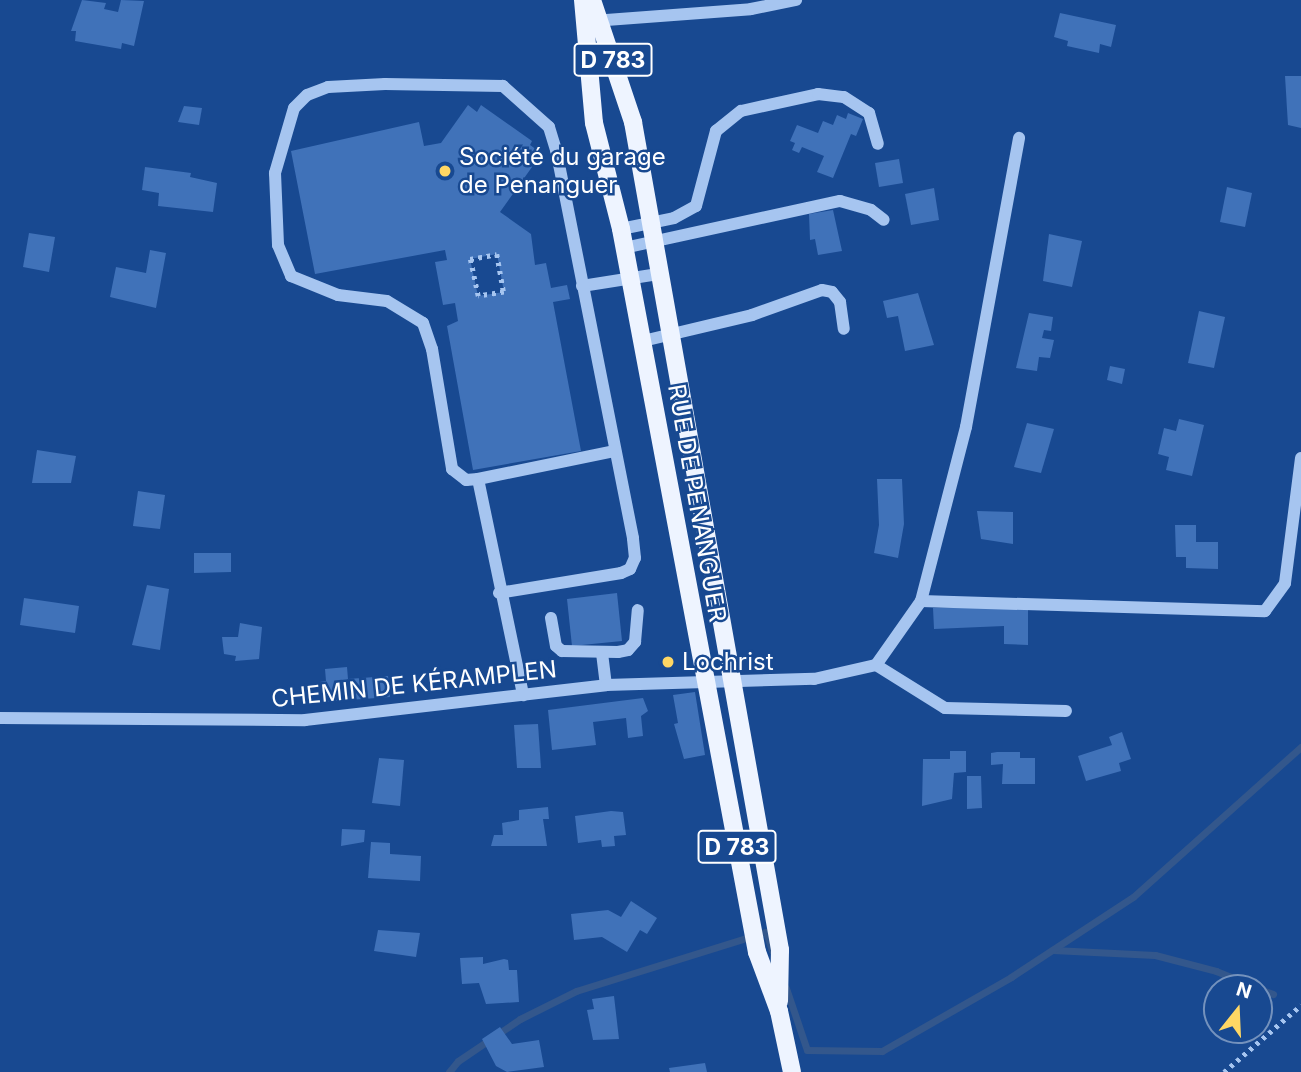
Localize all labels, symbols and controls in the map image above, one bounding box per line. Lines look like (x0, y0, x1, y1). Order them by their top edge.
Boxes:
road number: D 783 (573, 40, 653, 80)
place label: Société du garage de Penanguer (459, 143, 666, 199)
marker: Société du garage de Penanguer (437, 163, 453, 179)
street label: RUE DE PENANGUER (662, 382, 732, 624)
place label: Lochrist (682, 648, 774, 676)
marker: Lochrist (660, 654, 676, 670)
street label: CHEMIN DE KÉRAMPLEN (270, 655, 558, 713)
road number: D 783 (697, 828, 777, 866)
north arrow (1203, 974, 1273, 1044)
text: N (1234, 977, 1254, 1004)

